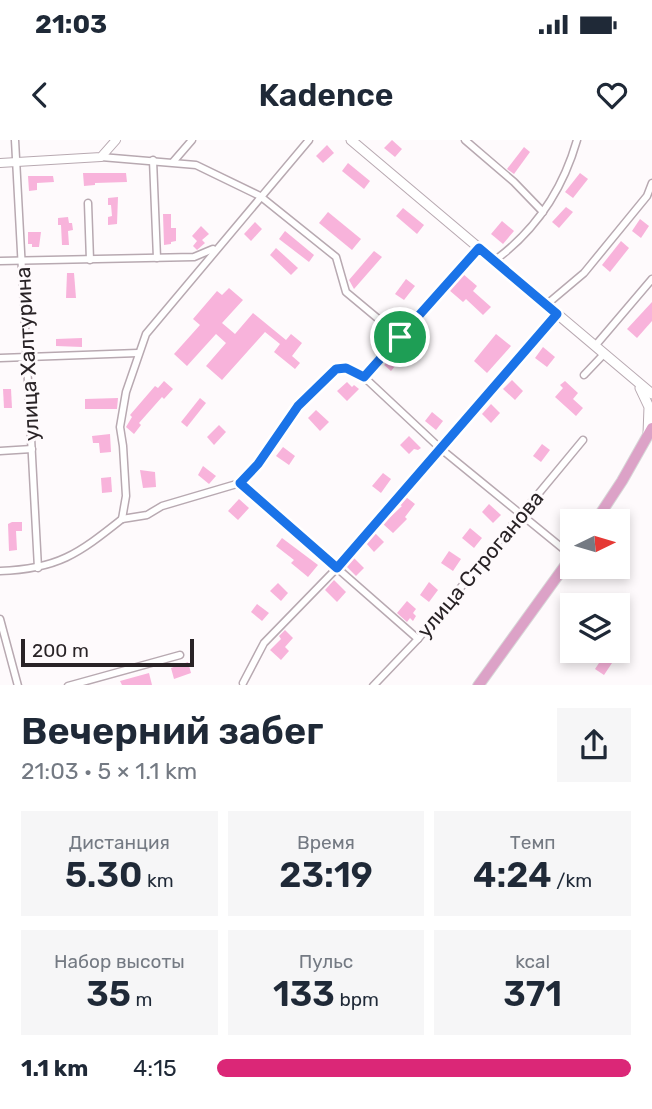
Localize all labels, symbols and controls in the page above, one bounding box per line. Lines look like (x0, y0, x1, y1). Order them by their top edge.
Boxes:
text: 21:03 (35, 9, 107, 40)
icon: back (21, 76, 59, 114)
text: Kadence (258, 76, 394, 114)
icon: heart (593, 76, 631, 114)
street label: улица Халтурина (10, 266, 44, 442)
pin (370, 307, 430, 367)
icon: arrive (381, 318, 419, 356)
street label: улица Строганова (411, 486, 549, 642)
north arrow (560, 509, 630, 579)
map controls (560, 509, 630, 663)
button: layers (560, 593, 630, 663)
scale bar (21, 636, 194, 668)
text: 200 m (32, 639, 89, 662)
text: Вечерний забег (21, 708, 323, 754)
button: share (557, 708, 631, 782)
text: 21:03 · 5 × 1.1 km (21, 757, 197, 785)
text: Дистанция (69, 831, 170, 854)
text: Время (297, 831, 355, 854)
text: Темп (510, 831, 556, 854)
text: 5.30 (65, 854, 142, 896)
text: 23:19 (279, 854, 373, 896)
text: 4:24 (473, 854, 552, 896)
text: km (142, 869, 174, 892)
text: /km (552, 869, 592, 892)
text: Набор высоты (54, 950, 185, 973)
text: Пульс (299, 950, 353, 973)
text: kcal (515, 950, 550, 973)
text: 35 (86, 973, 131, 1015)
text: 133 (273, 973, 335, 1015)
text: 371 (503, 973, 562, 1015)
text: m (131, 988, 152, 1011)
text: bpm (335, 988, 379, 1011)
text: 1.1 km (21, 1054, 88, 1082)
text: 4:15 (133, 1054, 177, 1082)

